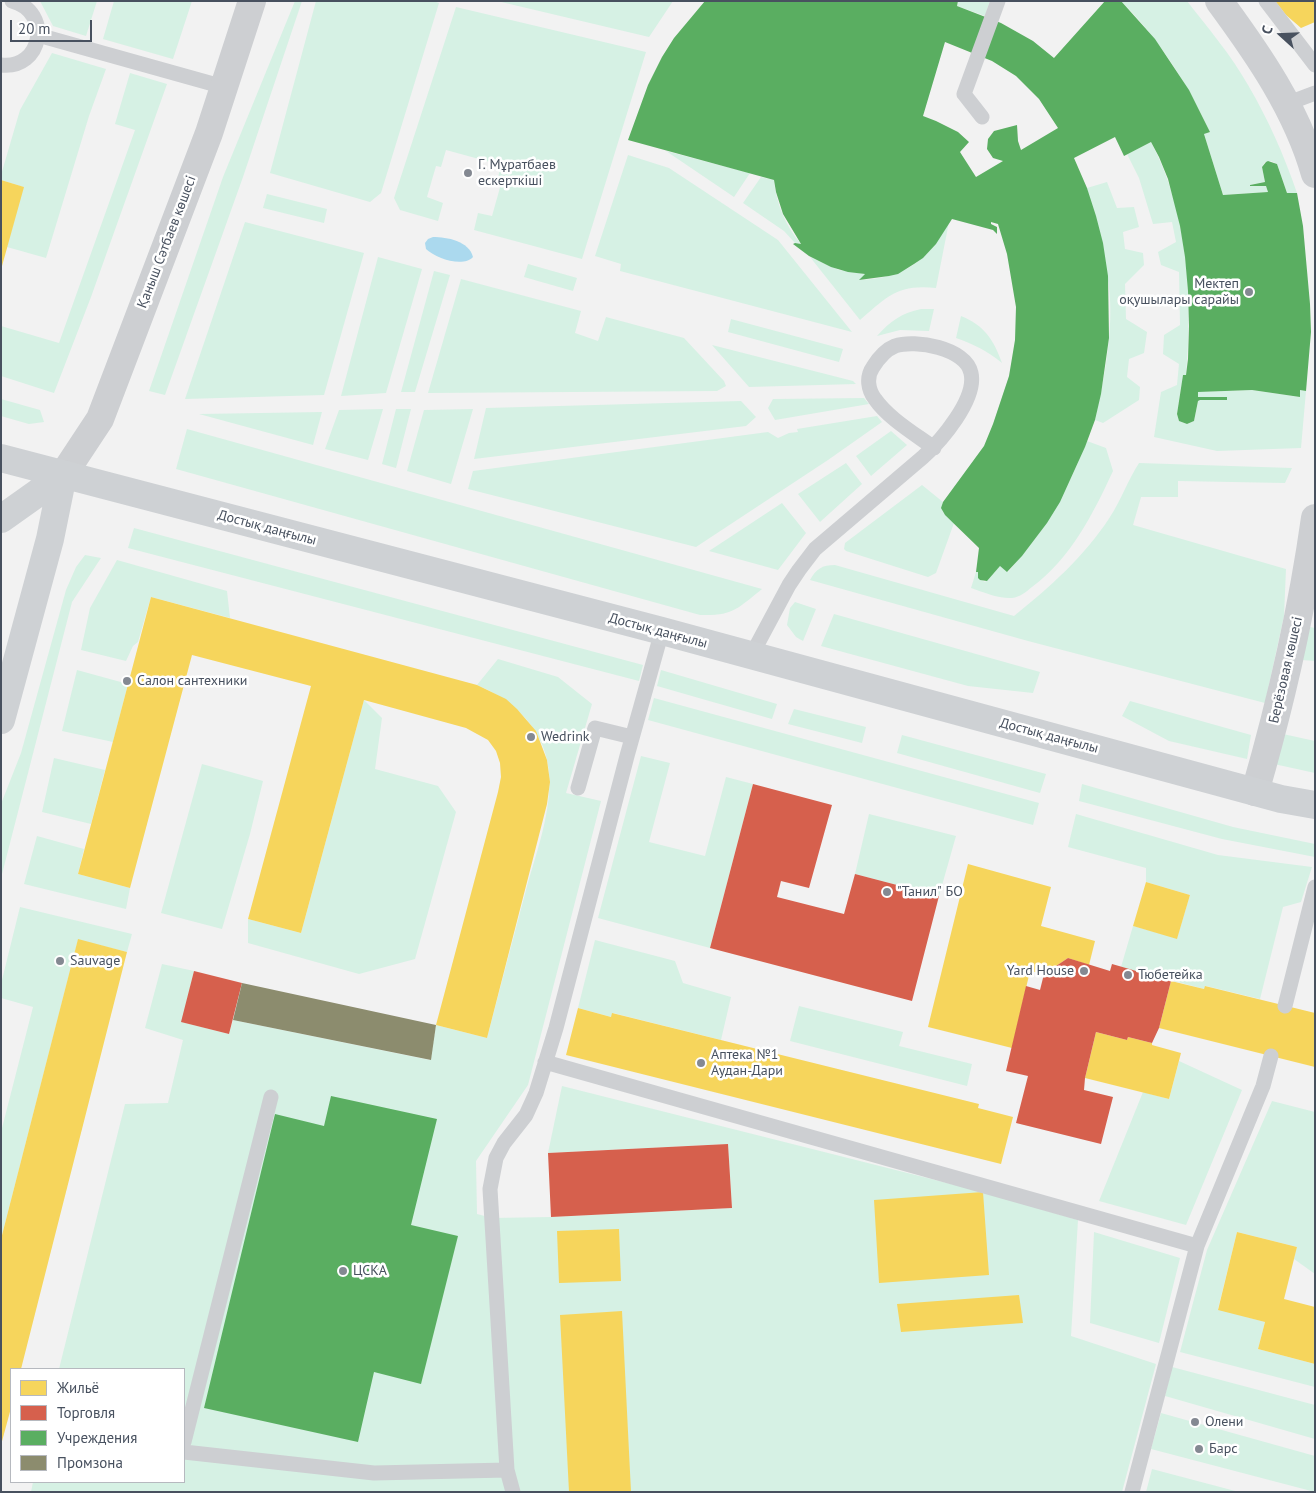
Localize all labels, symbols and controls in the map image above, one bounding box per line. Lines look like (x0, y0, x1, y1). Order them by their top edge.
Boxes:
scale bar (12, 10, 95, 42)
north arrow (1256, 10, 1306, 60)
text: 20 m (18, 19, 51, 38)
text: С (1257, 23, 1277, 37)
place label: Г. Мұратбаев ескерткіші (478, 157, 556, 190)
marker: Г. Мұратбаев ескерткіші (462, 167, 474, 179)
street label: Қаныш Сәтбаев көшесі (134, 173, 200, 311)
place label: Мектеп оқушылары сарайы (1119, 276, 1239, 308)
marker: Мектеп оқушылары сарайы (1243, 286, 1255, 298)
street label: Достық даңғылы (216, 507, 318, 549)
street label: Достық даңғылы (607, 610, 709, 652)
street label: Берёзовая көшесі (1266, 615, 1306, 725)
place label: Салон сантехники (137, 673, 248, 689)
marker: Салон сантехники (121, 675, 133, 687)
street label: Достық даңғылы (998, 715, 1100, 757)
place label: Wedrink (541, 729, 590, 745)
marker: Wedrink (525, 731, 537, 743)
place label: "Танил" БО (897, 884, 963, 900)
marker: "Танил" БО (881, 886, 893, 898)
place label: Sauvage (70, 953, 120, 969)
marker: Sauvage (54, 955, 66, 967)
place label: Yard House (1007, 963, 1074, 979)
marker: Yard House (1078, 965, 1090, 977)
place label: Тюбетейка (1138, 967, 1203, 983)
marker: Тюбетейка (1122, 969, 1134, 981)
place label: Аптека №1 Аудан-Дари (711, 1047, 783, 1080)
marker: Аптека №1 Аудан-Дари (695, 1057, 707, 1069)
place label: ЦСКА (353, 1263, 387, 1279)
marker: ЦСКА (337, 1265, 349, 1277)
legend (10, 1368, 185, 1483)
text: Жильё (57, 1378, 99, 1397)
text: Торговля (57, 1403, 115, 1422)
place label: Олени (1205, 1414, 1243, 1430)
marker: Олени (1189, 1416, 1201, 1428)
text: Учреждения (57, 1428, 137, 1447)
place label: Барс (1209, 1441, 1238, 1457)
marker: Барс (1193, 1443, 1205, 1455)
text: Промзона (57, 1453, 123, 1472)

